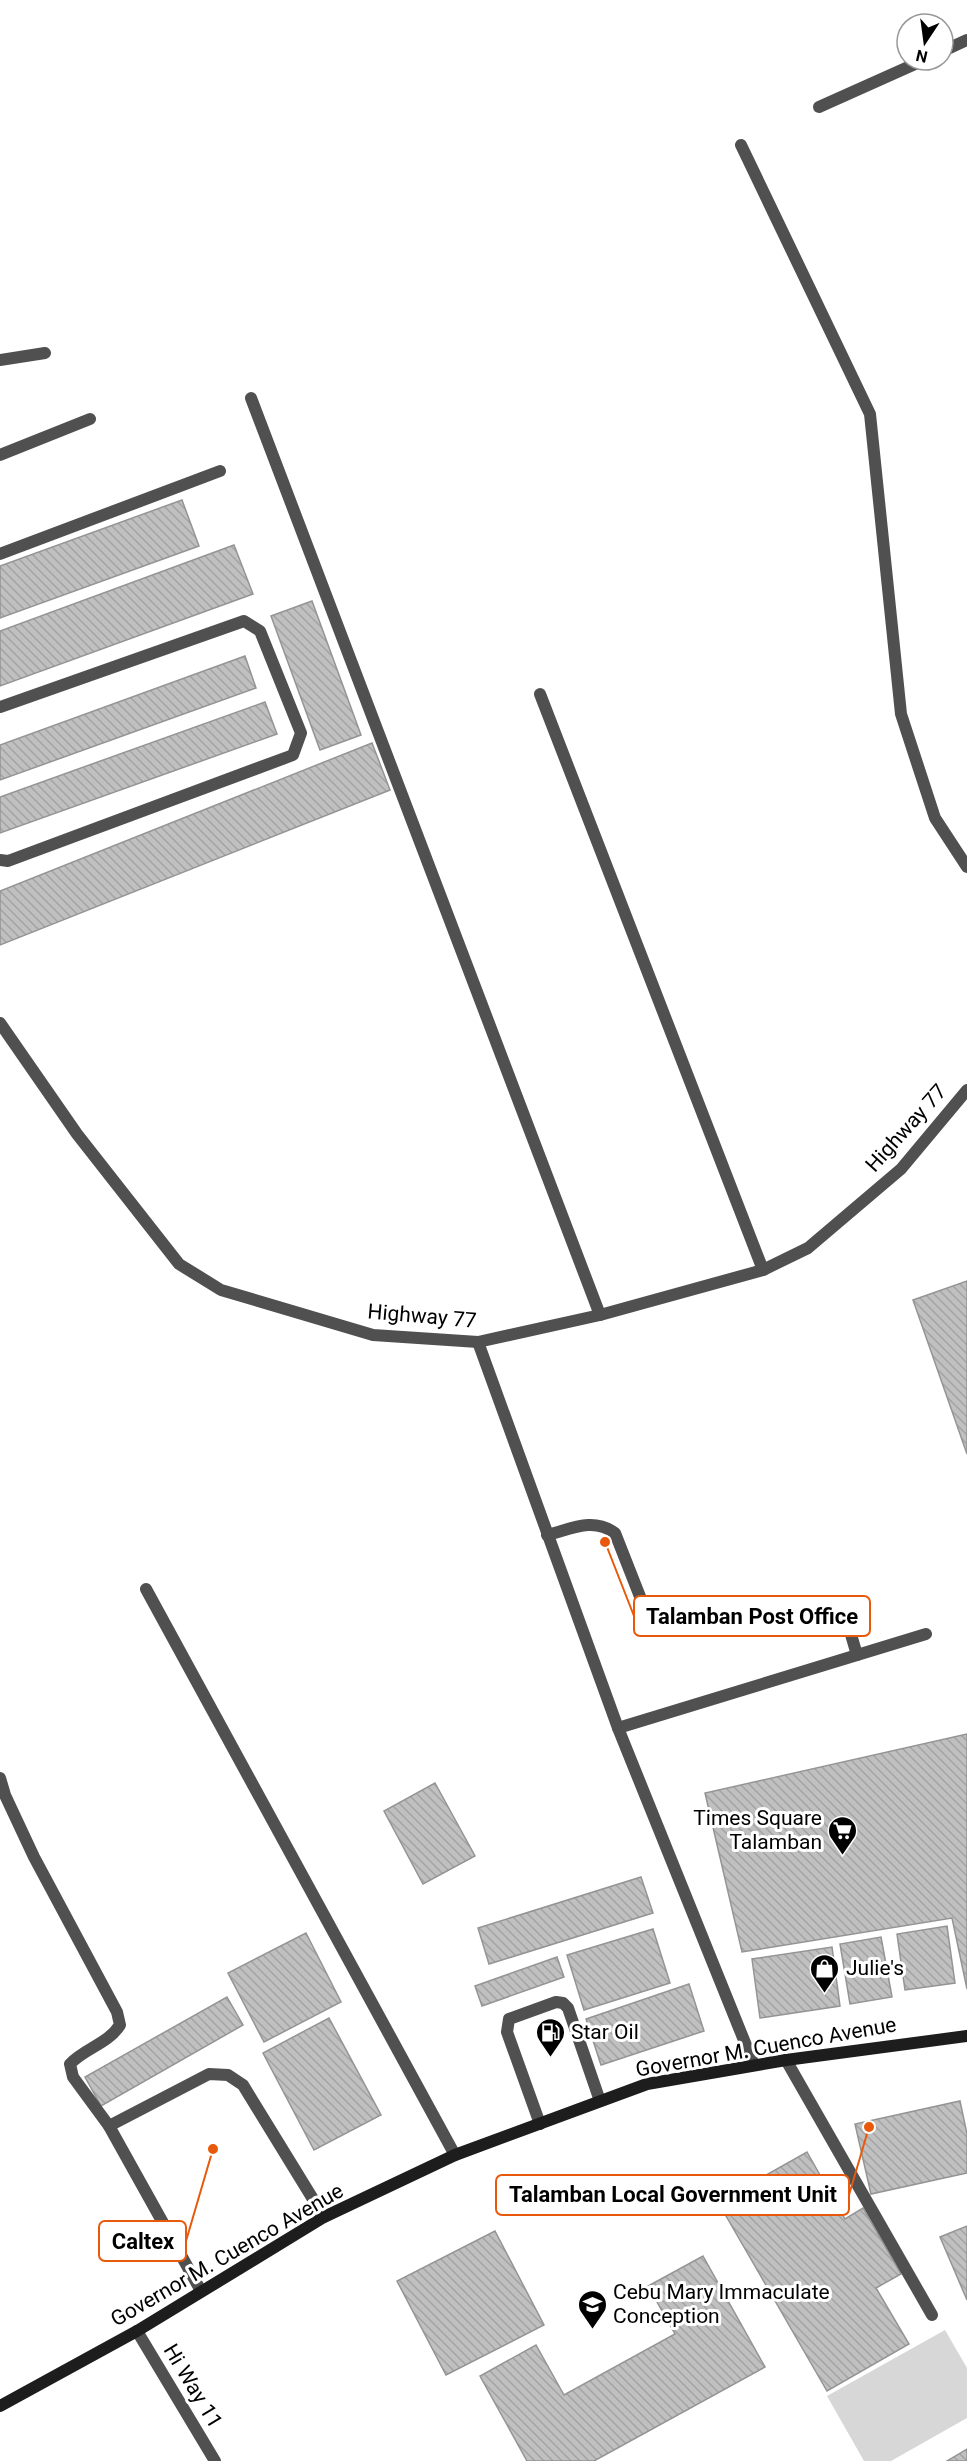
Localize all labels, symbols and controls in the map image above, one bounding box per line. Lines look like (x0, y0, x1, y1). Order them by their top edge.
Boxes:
north arrow (895, 12, 955, 72)
text: N (914, 46, 929, 67)
street label: Highway 77 (861, 1079, 951, 1177)
street label: Highway 77 (367, 1299, 477, 1333)
callout: Talamban Post Office (634, 1596, 870, 1636)
text: Talamban Post Office (646, 1604, 858, 1629)
place label: Times Square Talamban (693, 1806, 822, 1854)
supermarket icon: Times Square Talamban (827, 1814, 859, 1856)
shop icon: Julie's (809, 1952, 841, 1994)
place label: Julie's (846, 1956, 904, 1980)
street label: Governor M. Cuenco Avenue (634, 2012, 898, 2082)
fuel station icon: Star Oil (534, 2016, 566, 2058)
place label: Star Oil (571, 2020, 639, 2044)
callout: Talamban Local Government Unit (496, 2175, 849, 2215)
street label: Governor M. Cuenco Avenue (107, 2179, 347, 2331)
text: Talamban Local Government Unit (509, 2182, 838, 2207)
callout: Caltex (99, 2221, 186, 2261)
text: Caltex (112, 2229, 175, 2254)
place label: Cebu Mary Immaculate Conception (613, 2280, 830, 2328)
school or university icon: Cebu Mary Immaculate Conception (576, 2288, 608, 2330)
street label: Hi Way 11 (159, 2340, 227, 2432)

